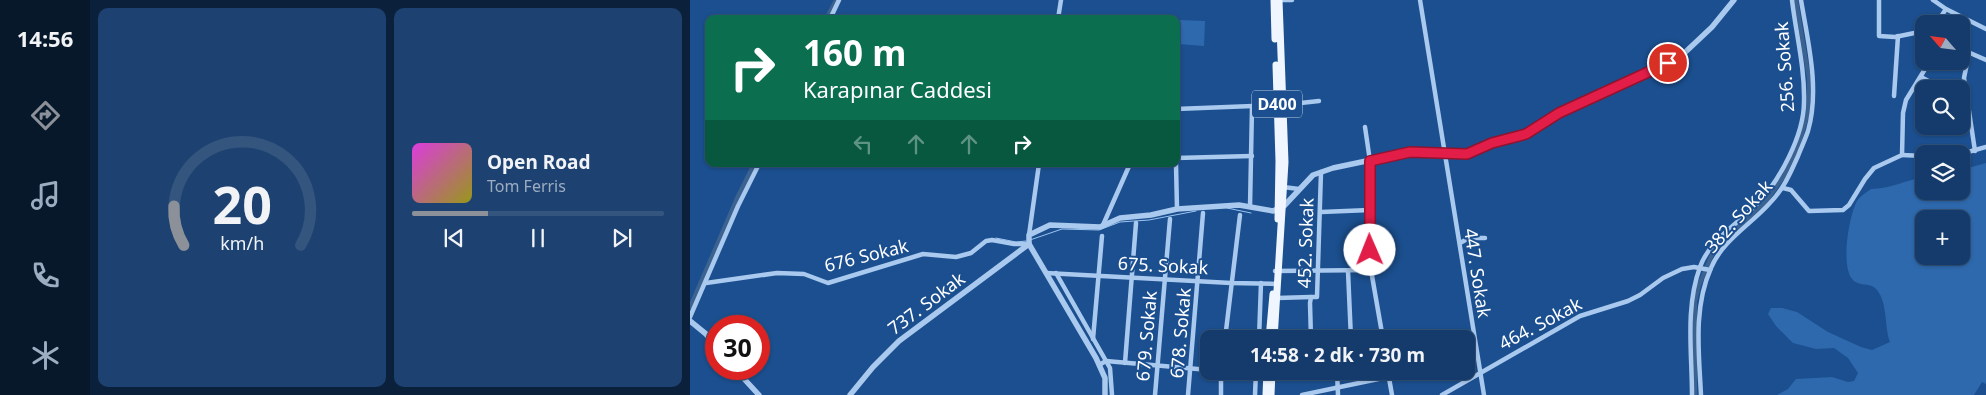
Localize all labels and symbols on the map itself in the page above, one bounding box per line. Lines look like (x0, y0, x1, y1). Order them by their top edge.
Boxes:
north arrow (1915, 15, 1970, 70)
street label: 256. Sokak (1769, 21, 1799, 113)
pin (1647, 42, 1689, 84)
road number: D400 (1252, 90, 1302, 118)
street label: 382. Sokak (1699, 174, 1777, 258)
street label: 452. Sokak (1291, 197, 1319, 289)
position arrow (1343, 223, 1395, 275)
street label: 447. Sokak (1459, 226, 1497, 320)
street label: 676 Sokak (822, 233, 911, 277)
street label: 675. Sokak (1117, 251, 1209, 279)
street label: 737. Sokak (883, 266, 970, 340)
street label: 678. Sokak (1164, 287, 1196, 379)
street label: 679. Sokak (1130, 290, 1162, 382)
street label: 464. Sokak (1494, 291, 1586, 355)
speed limit sign: 30 (705, 315, 770, 380)

